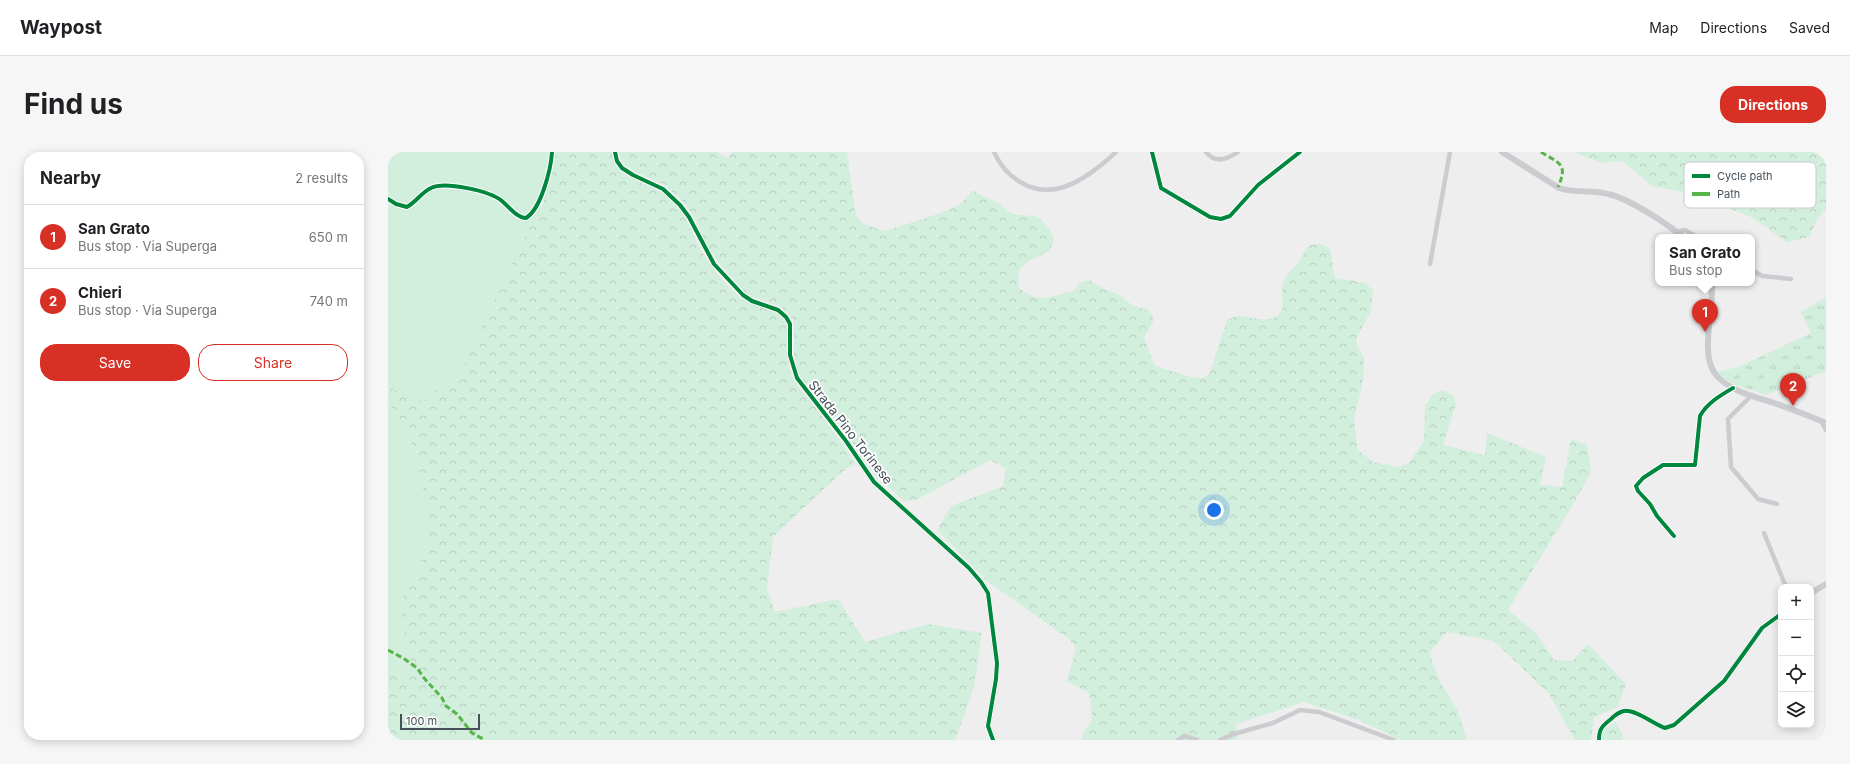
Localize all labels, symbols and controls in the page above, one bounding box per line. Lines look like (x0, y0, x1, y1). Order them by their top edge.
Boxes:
text: Waypost (20, 16, 102, 39)
text: Map (1649, 19, 1678, 36)
text: Directions (1700, 19, 1767, 36)
text: Saved (1789, 19, 1830, 36)
button: Directions (1720, 86, 1826, 123)
text: Find us (24, 87, 123, 121)
legend (1684, 162, 1816, 208)
text: Nearby (40, 168, 101, 188)
text: Cycle path (1717, 169, 1773, 183)
text: 2 results (295, 170, 348, 186)
text: Path (1717, 187, 1740, 201)
text: San Grato (78, 219, 150, 238)
text: 1 (50, 229, 56, 245)
text: 650 m (309, 229, 348, 245)
popup (1655, 234, 1755, 286)
text: Bus stop · Via Superga (78, 238, 217, 254)
text: San Grato (1669, 243, 1741, 262)
text: Bus stop (1669, 262, 1723, 278)
text: Chieri (78, 283, 122, 302)
text: 2 (49, 293, 57, 309)
text: 740 m (310, 293, 348, 309)
pin: 1 (1692, 299, 1718, 332)
text: Bus stop · Via Superga (78, 302, 217, 318)
button: Save (40, 344, 190, 381)
button: Share (198, 344, 348, 381)
pin: 2 (1780, 373, 1806, 406)
street label: Strada Pino Torinese (805, 377, 897, 487)
your location (1204, 500, 1224, 520)
map controls (1778, 584, 1814, 728)
button: + (1778, 584, 1814, 620)
button: − (1778, 620, 1814, 656)
button: locate (1778, 656, 1814, 692)
button: layers (1778, 692, 1814, 728)
scale bar (400, 712, 480, 731)
text: 100 m (406, 714, 437, 728)

